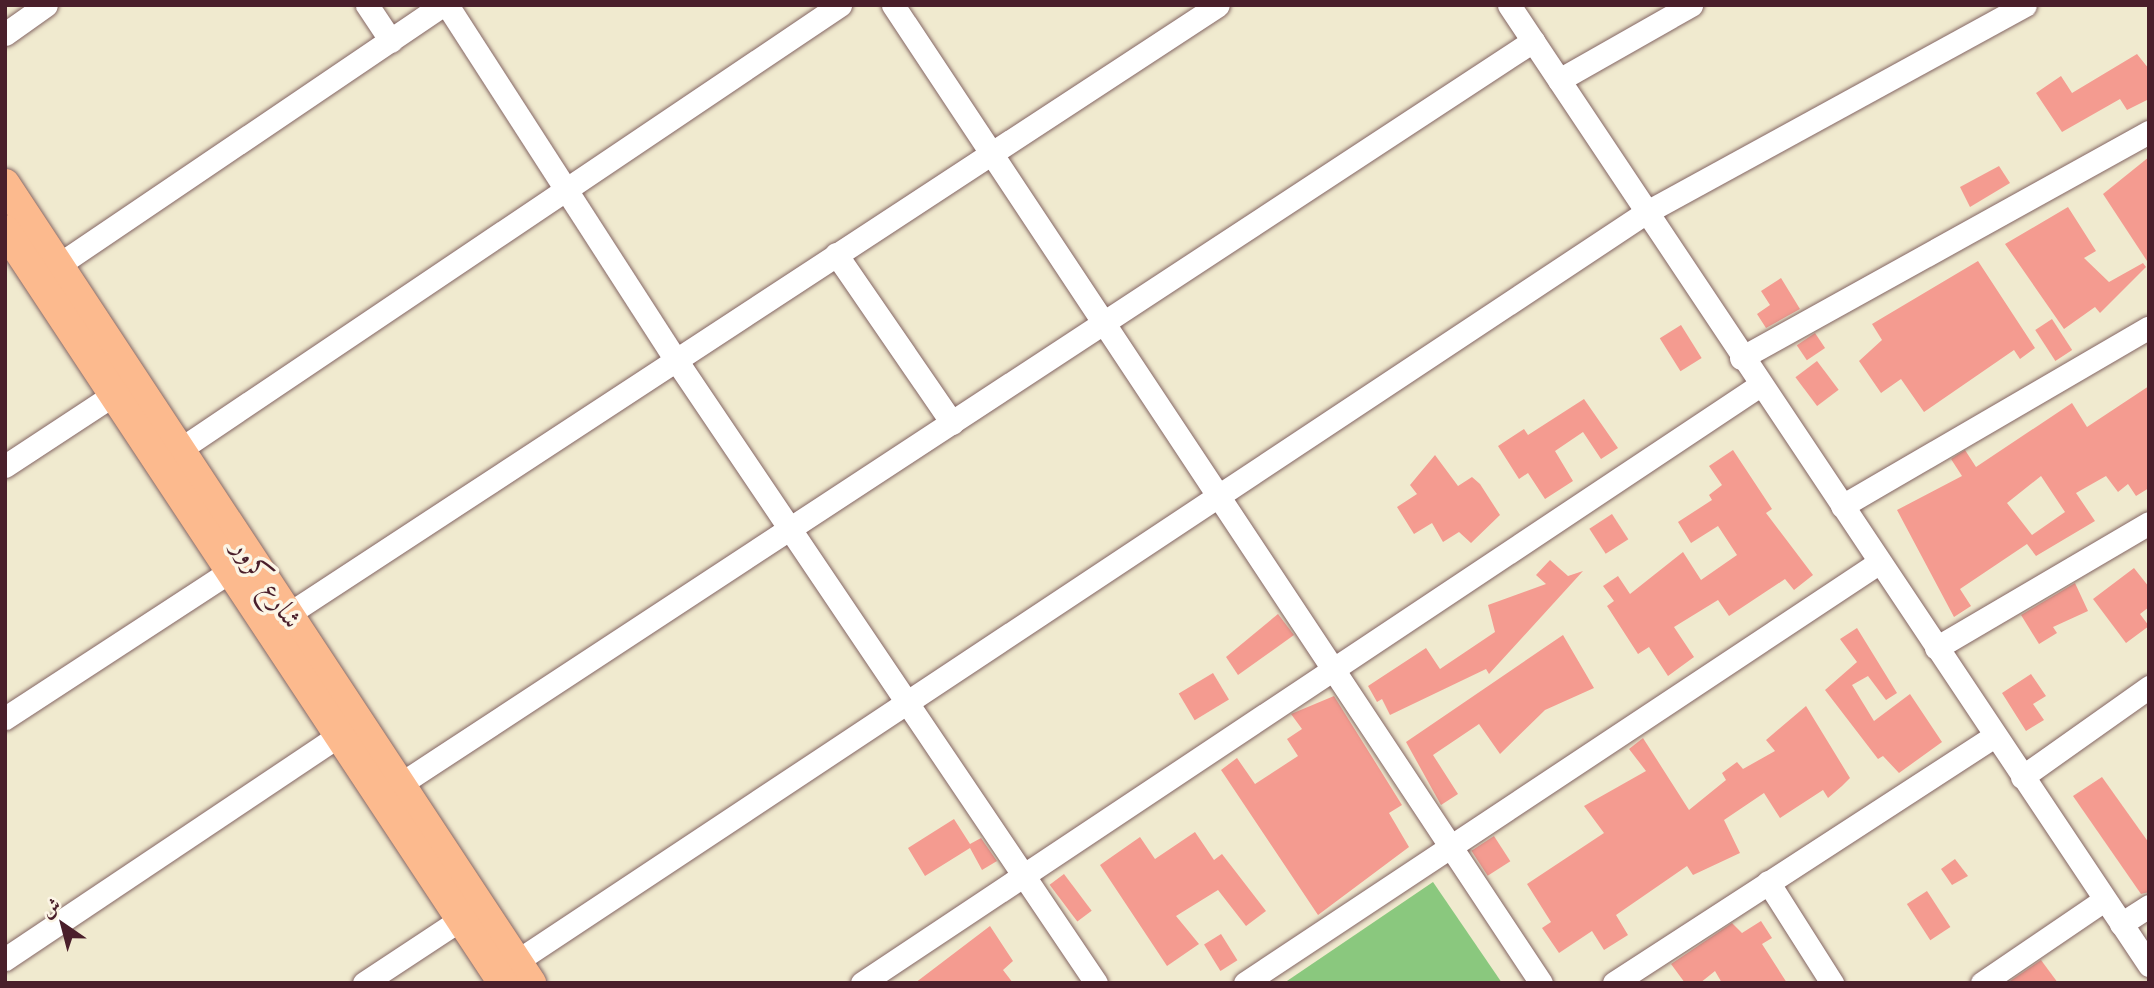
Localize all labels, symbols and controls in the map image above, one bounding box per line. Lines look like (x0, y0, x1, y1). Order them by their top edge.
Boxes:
street label: شارع كرور (226, 532, 310, 634)
north arrow (28, 890, 98, 960)
text: ش (36, 892, 66, 923)

